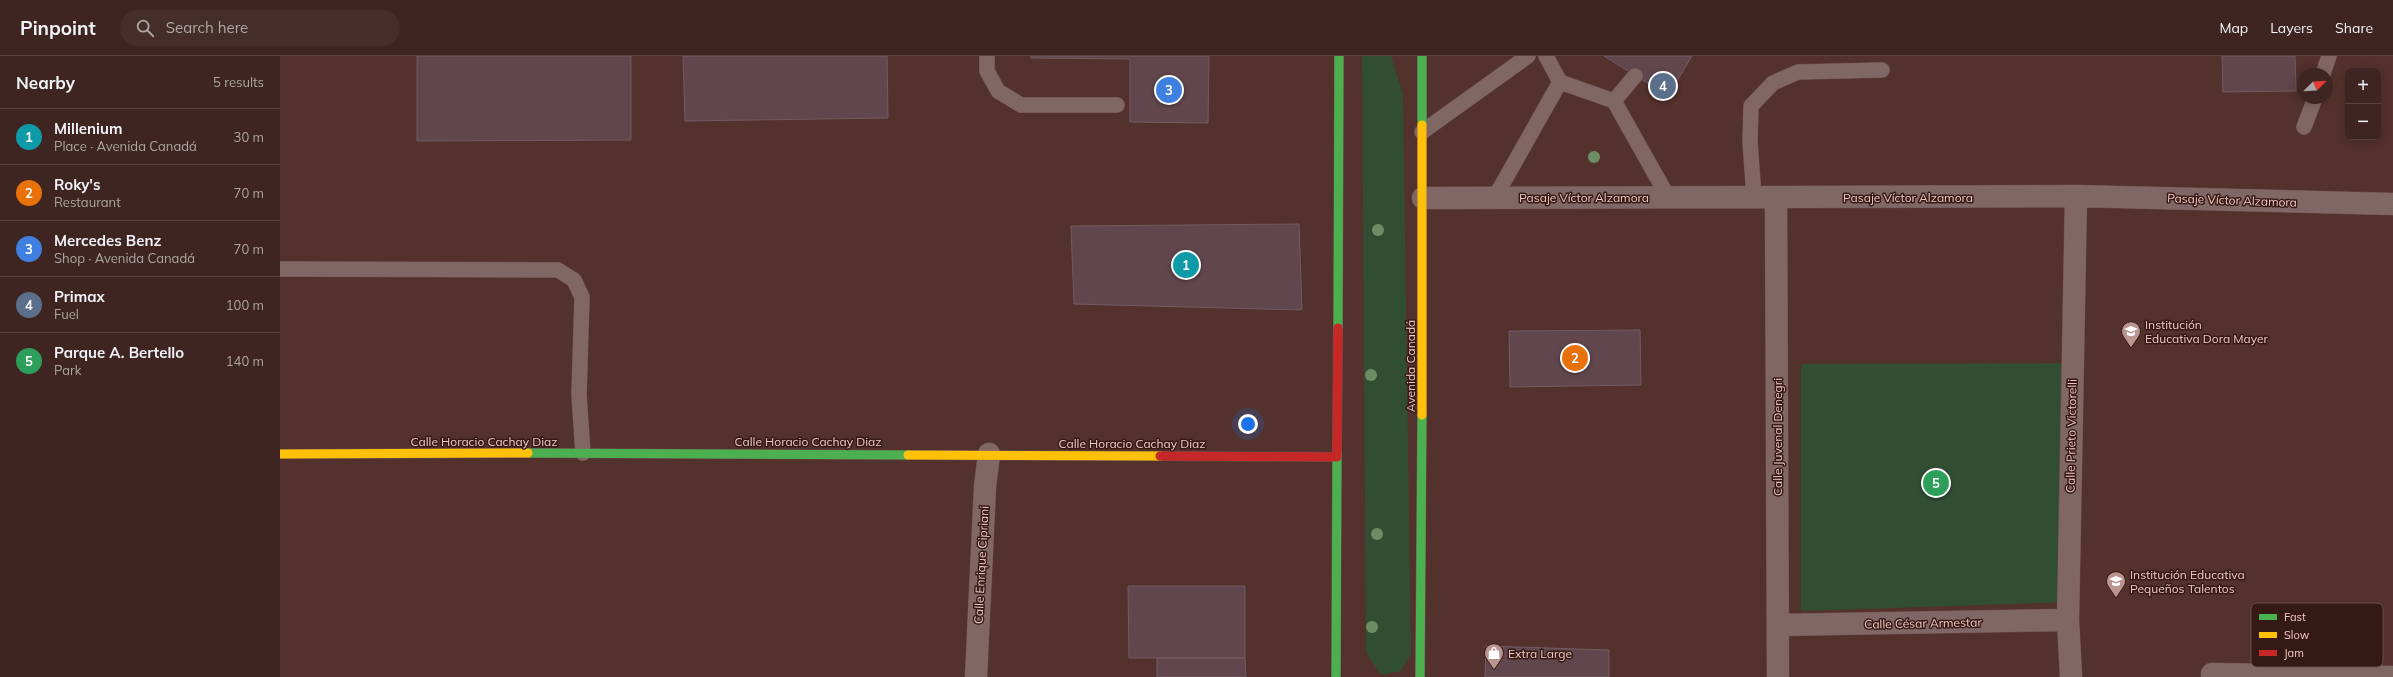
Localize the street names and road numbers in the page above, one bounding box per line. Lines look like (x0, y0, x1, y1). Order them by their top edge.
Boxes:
street label: Pasaje Víctor Alzamora (1519, 190, 1649, 205)
street label: Pasaje Víctor Alzamora (1843, 190, 1973, 205)
street label: Pasaje Víctor Alzamora (2167, 190, 2297, 210)
street label: Avenida Canadá (1403, 320, 1418, 412)
street label: Calle Juvenal Denegri (1770, 378, 1785, 496)
street label: Calle Prieto Victorelli (2063, 379, 2079, 493)
street label: Calle Horacio Cachay Diaz (411, 434, 557, 449)
street label: Calle Horacio Cachay Diaz (735, 434, 881, 449)
street label: Calle Horacio Cachay Diaz (1059, 436, 1205, 451)
street label: Calle Enrique Cipriani (970, 505, 992, 624)
street label: Calle César Armestar (1864, 614, 1982, 632)

